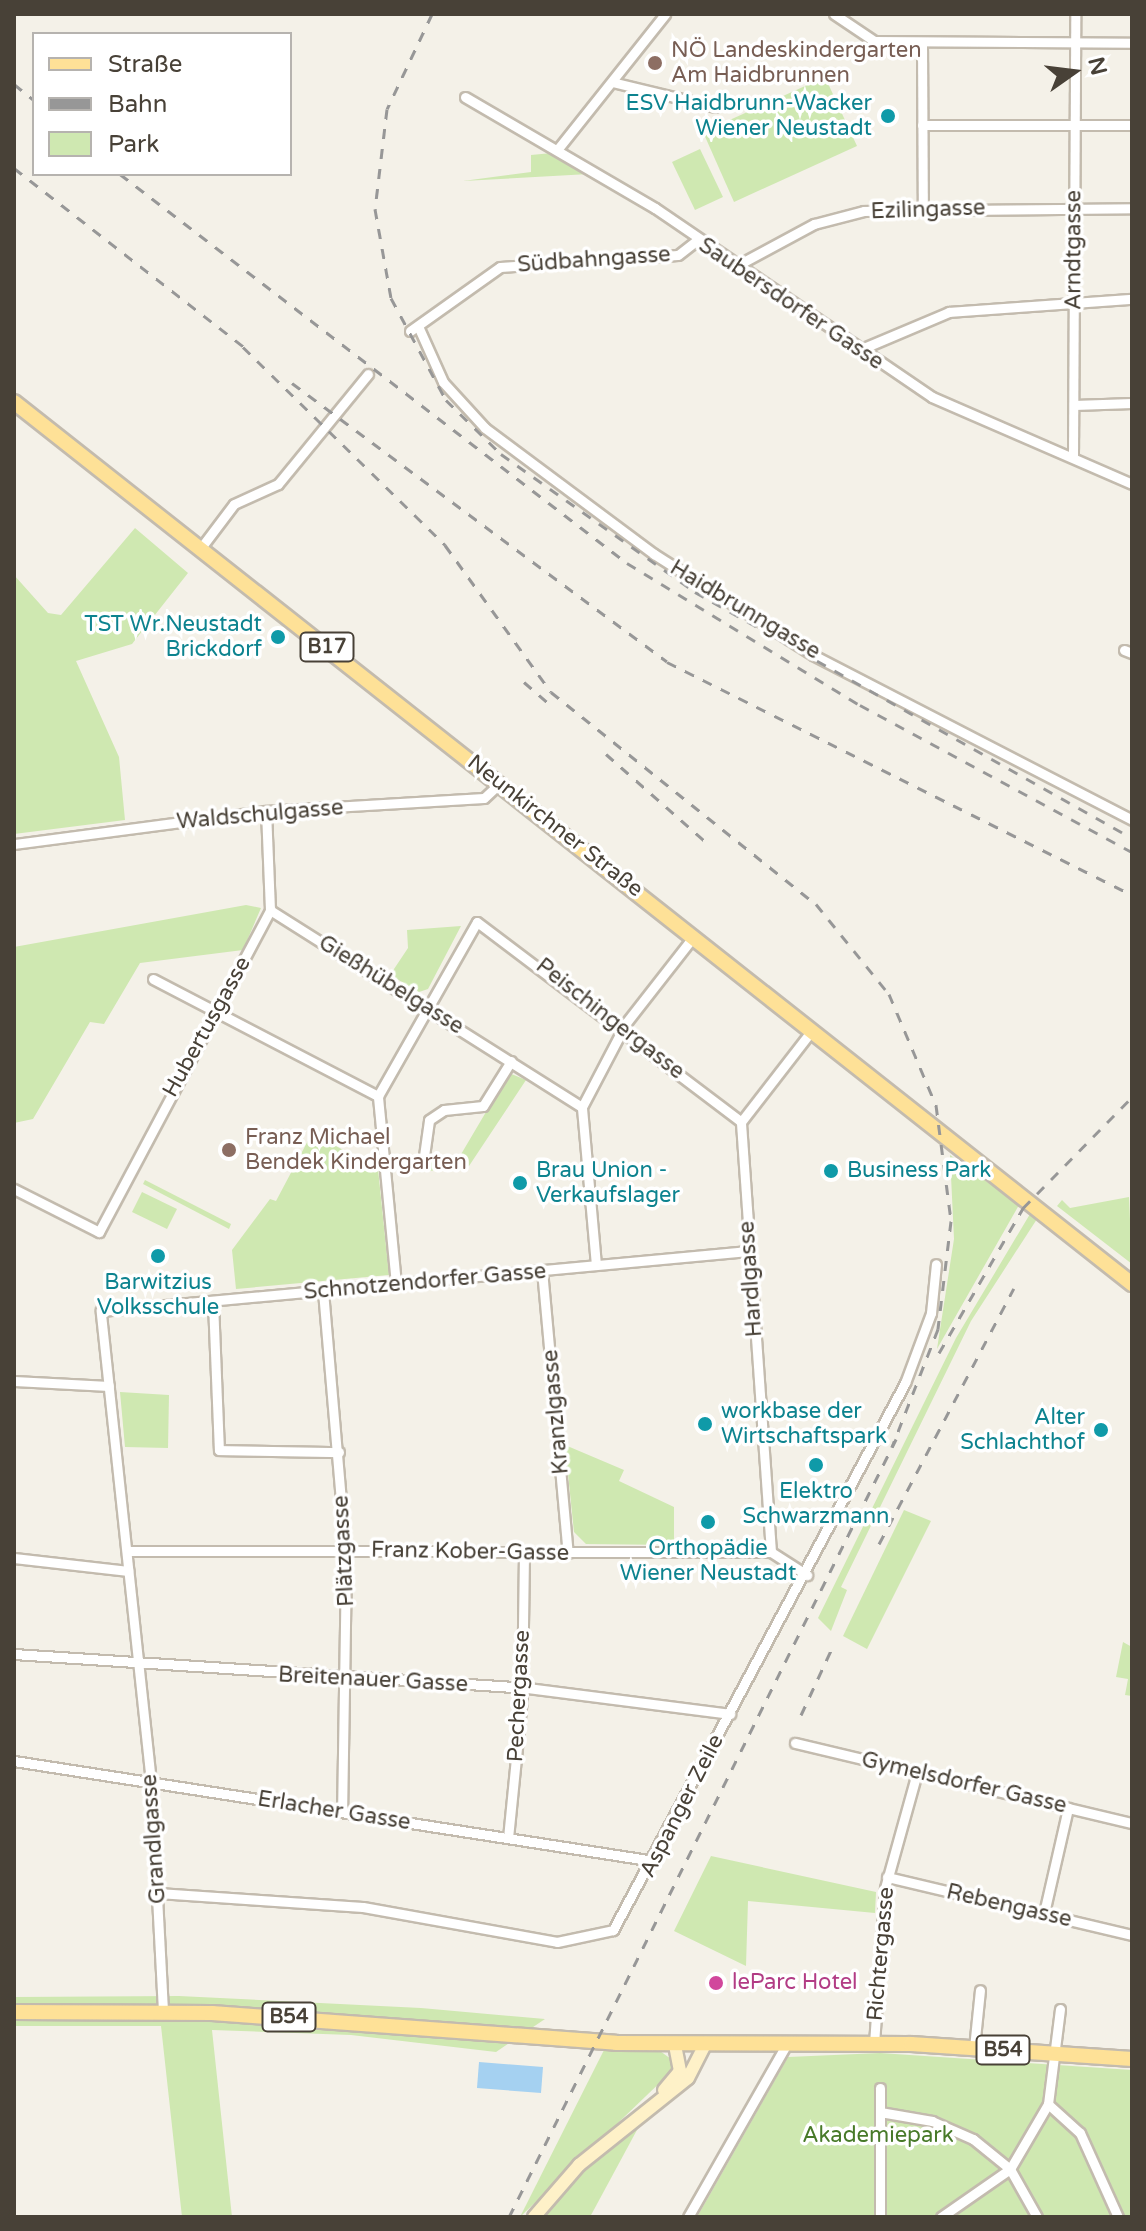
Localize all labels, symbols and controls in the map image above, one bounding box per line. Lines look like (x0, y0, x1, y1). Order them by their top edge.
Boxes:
legend (32, 32, 292, 176)
north arrow (1034, 32, 1114, 112)
place label: NÖ Landeskindergarten Am Haidbrunnen (671, 37, 922, 88)
text: Straße (108, 50, 182, 79)
marker: NÖ Landeskindergarten Am Haidbrunnen (646, 54, 664, 72)
text: N (1083, 54, 1112, 78)
text: Bahn (108, 90, 167, 119)
place label: ESV Haidbrunn-Wacker Wiener Neustadt (626, 90, 872, 142)
marker: ESV Haidbrunn-Wacker Wiener Neustadt (879, 107, 897, 125)
text: Park (108, 130, 159, 159)
street label: Arndtgasse (1061, 190, 1087, 310)
street label: Ezilingasse (870, 195, 986, 225)
street label: Saubersdorfer Gasse (694, 232, 888, 376)
street label: Südbahngasse (517, 241, 671, 279)
street label: Haidbrunngasse (665, 555, 825, 665)
place label: TST Wr.Neustadt Brickdorf (84, 611, 262, 662)
marker: TST Wr.Neustadt Brickdorf (269, 628, 287, 646)
road number: B17 (299, 631, 355, 663)
street label: Neunkirchner Straße (462, 749, 648, 903)
street label: Waldschulgasse (175, 795, 345, 835)
street label: Gießhübelgasse (313, 930, 469, 1040)
street label: Hubertusgasse (157, 952, 257, 1102)
street label: Peischingergasse (530, 953, 690, 1085)
place label: Franz Michael Bendek Kindergarten (245, 1124, 467, 1176)
marker: Franz Michael Bendek Kindergarten (220, 1141, 238, 1159)
place label: Brau Union - Verkaufslager (536, 1157, 680, 1208)
place label: Business Park (847, 1158, 991, 1184)
marker: Business Park (822, 1162, 840, 1180)
marker: Brau Union - Verkaufslager (511, 1174, 529, 1192)
street label: Hardlgasse (734, 1220, 768, 1338)
marker: Barwitzius Volksschule (149, 1247, 167, 1265)
street label: Schnotzendorfer Gasse (303, 1258, 547, 1306)
place label: Barwitzius Volksschule (97, 1269, 219, 1320)
street label: Kranzlgasse (537, 1348, 575, 1476)
place label: workbase der Wirtschaftspark (721, 1398, 887, 1450)
place label: Alter Schlachthof (960, 1404, 1085, 1456)
marker: workbase der Wirtschaftspark (696, 1415, 714, 1433)
marker: Alter Schlachthof (1092, 1421, 1110, 1439)
marker: Elektro Schwarzmann (807, 1456, 825, 1474)
place label: Elektro Schwarzmann (743, 1478, 889, 1530)
street label: Plätzgasse (328, 1495, 360, 1607)
marker: Orthopädie Wiener Neustadt (699, 1513, 717, 1531)
place label: Orthopädie Wiener Neustadt (620, 1535, 796, 1586)
street label: Franz Kober-Gasse (371, 1537, 569, 1567)
street label: Pechergasse (502, 1629, 536, 1763)
street label: Breitenauer Gasse (277, 1662, 469, 1698)
street label: Aspanger Zeile (635, 1730, 729, 1882)
street label: Gymelsdorfer Gasse (859, 1747, 1069, 1819)
street label: Grandlgasse (136, 1773, 172, 1905)
street label: Erlacher Gasse (256, 1786, 412, 1836)
street label: Rebengasse (944, 1879, 1074, 1933)
street label: Richtergasse (862, 1886, 900, 2022)
place label: leParc Hotel (732, 1970, 858, 1996)
marker: leParc Hotel (707, 1974, 725, 1992)
road number: B54 (261, 2001, 317, 2033)
road number: B54 (975, 2034, 1031, 2066)
park label: Akademiepark (802, 2123, 954, 2149)

